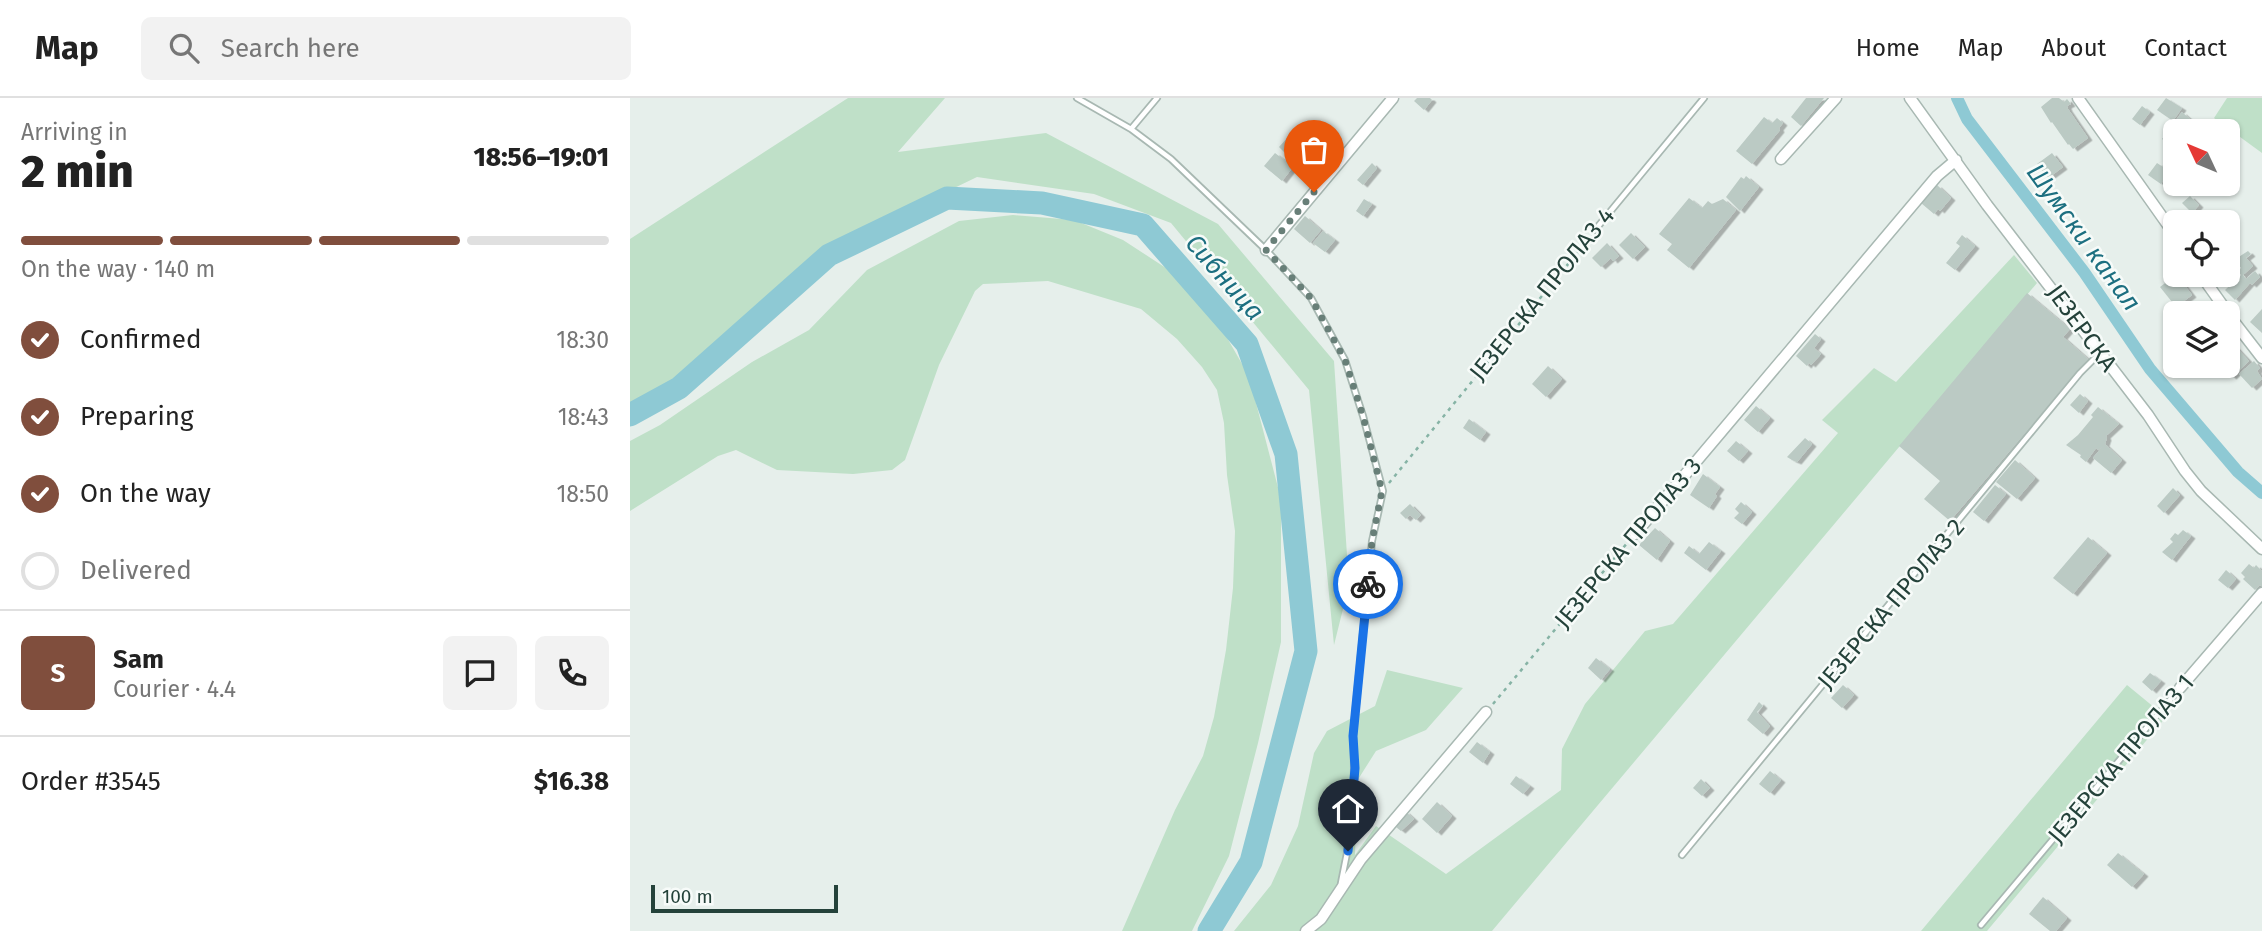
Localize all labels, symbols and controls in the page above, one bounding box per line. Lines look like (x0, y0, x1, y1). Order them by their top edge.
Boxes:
search box (141, 17, 631, 80)
text: Map (35, 28, 99, 68)
icon: search (165, 29, 203, 67)
text: Search here (221, 33, 360, 64)
text: Home (1856, 34, 1920, 62)
text: Map (1958, 34, 2004, 62)
text: About (2042, 34, 2106, 62)
text: Contact (2144, 34, 2227, 62)
text: Arriving in (21, 118, 128, 146)
north arrow (2163, 119, 2240, 196)
map controls (2163, 119, 2240, 378)
pin (1284, 120, 1344, 192)
icon: bag (1295, 131, 1333, 169)
text: 18:56–19:01 (474, 142, 609, 173)
text: 2 min (21, 144, 134, 199)
water label: Шумски канал (2020, 158, 2147, 317)
street label: ЈЕЗЕРСКА ПРОЛАЗ 4 (1464, 202, 1620, 386)
button: locate (2163, 210, 2240, 287)
water label: Сибница (1179, 228, 1270, 327)
text: On the way · 140 m (21, 255, 215, 283)
street label: ЈЕЗЕРСКА (2041, 279, 2123, 377)
button: layers (2163, 301, 2240, 378)
icon: check (21, 321, 59, 359)
text: Confirmed (80, 324, 201, 355)
text: 18:30 (556, 326, 609, 354)
icon: check (21, 398, 59, 436)
text: Preparing (80, 401, 193, 432)
text: 18:43 (558, 403, 609, 431)
street label: ЈЕЗЕРСКА ПРОЛАЗ 3 (1549, 452, 1707, 634)
icon: check (21, 475, 59, 513)
text: On the way (80, 478, 211, 509)
text: 18:50 (556, 480, 609, 508)
street label: ЈЕЗЕРСКА ПРОЛАЗ 2 (1812, 513, 1970, 695)
courier (1333, 549, 1403, 619)
text: Delivered (80, 555, 192, 586)
icon: bike (1349, 565, 1387, 603)
button: chat (443, 636, 517, 710)
button: phone (535, 636, 609, 710)
text: Sam (113, 644, 164, 675)
text: S (51, 658, 65, 689)
street label: ЈЕЗЕРСКА ПРОЛАЗ 1 (2042, 669, 2200, 849)
text: Courier · 4.4 (113, 675, 236, 703)
text: Order #3545 (21, 766, 161, 797)
text: $16.38 (534, 766, 609, 797)
pin (1318, 779, 1378, 851)
icon: home (1329, 790, 1367, 828)
scale bar (651, 882, 838, 914)
text: 100 m (662, 885, 713, 908)

